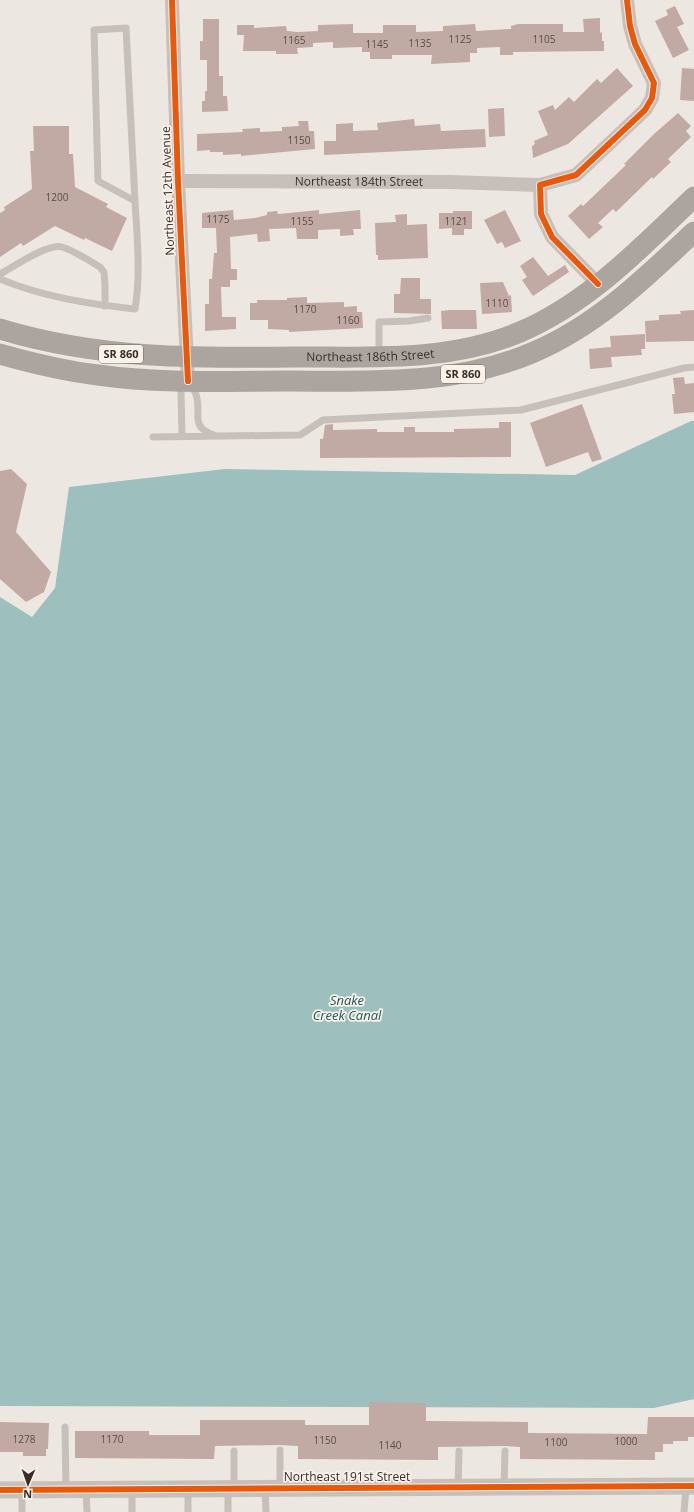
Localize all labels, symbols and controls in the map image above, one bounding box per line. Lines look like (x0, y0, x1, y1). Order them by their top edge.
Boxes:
house number: 1125 (449, 32, 472, 46)
house number: 1105 (533, 32, 556, 46)
house number: 1165 (283, 33, 306, 47)
house number: 1135 (409, 36, 432, 50)
house number: 1145 (366, 37, 389, 51)
street label: Northeast 12th Avenue (157, 126, 178, 256)
house number: 1150 (288, 133, 311, 147)
street label: Northeast 184th Street (295, 172, 423, 190)
house number: 1200 (46, 190, 69, 204)
house number: 1175 (207, 212, 230, 226)
house number: 1155 (291, 214, 314, 228)
house number: 1121 (445, 214, 467, 228)
house number: 1110 (486, 296, 509, 310)
house number: 1170 (294, 302, 317, 316)
house number: 1160 (337, 313, 360, 327)
road number: SR 860 (99, 345, 143, 363)
street label: Northeast 186th Street (306, 345, 435, 365)
road number: SR 860 (441, 365, 485, 383)
water label: Snake Creek Canal (313, 991, 382, 1024)
house number: 1278 (13, 1432, 36, 1446)
house number: 1170 (101, 1432, 124, 1446)
house number: 1150 (314, 1433, 337, 1447)
house number: 1000 (615, 1434, 638, 1448)
house number: 1100 (545, 1435, 568, 1449)
house number: 1140 (379, 1438, 402, 1452)
north arrow (8, 1464, 48, 1504)
street label: Northeast 191st Street (284, 1468, 410, 1485)
text: N (23, 1487, 32, 1502)

